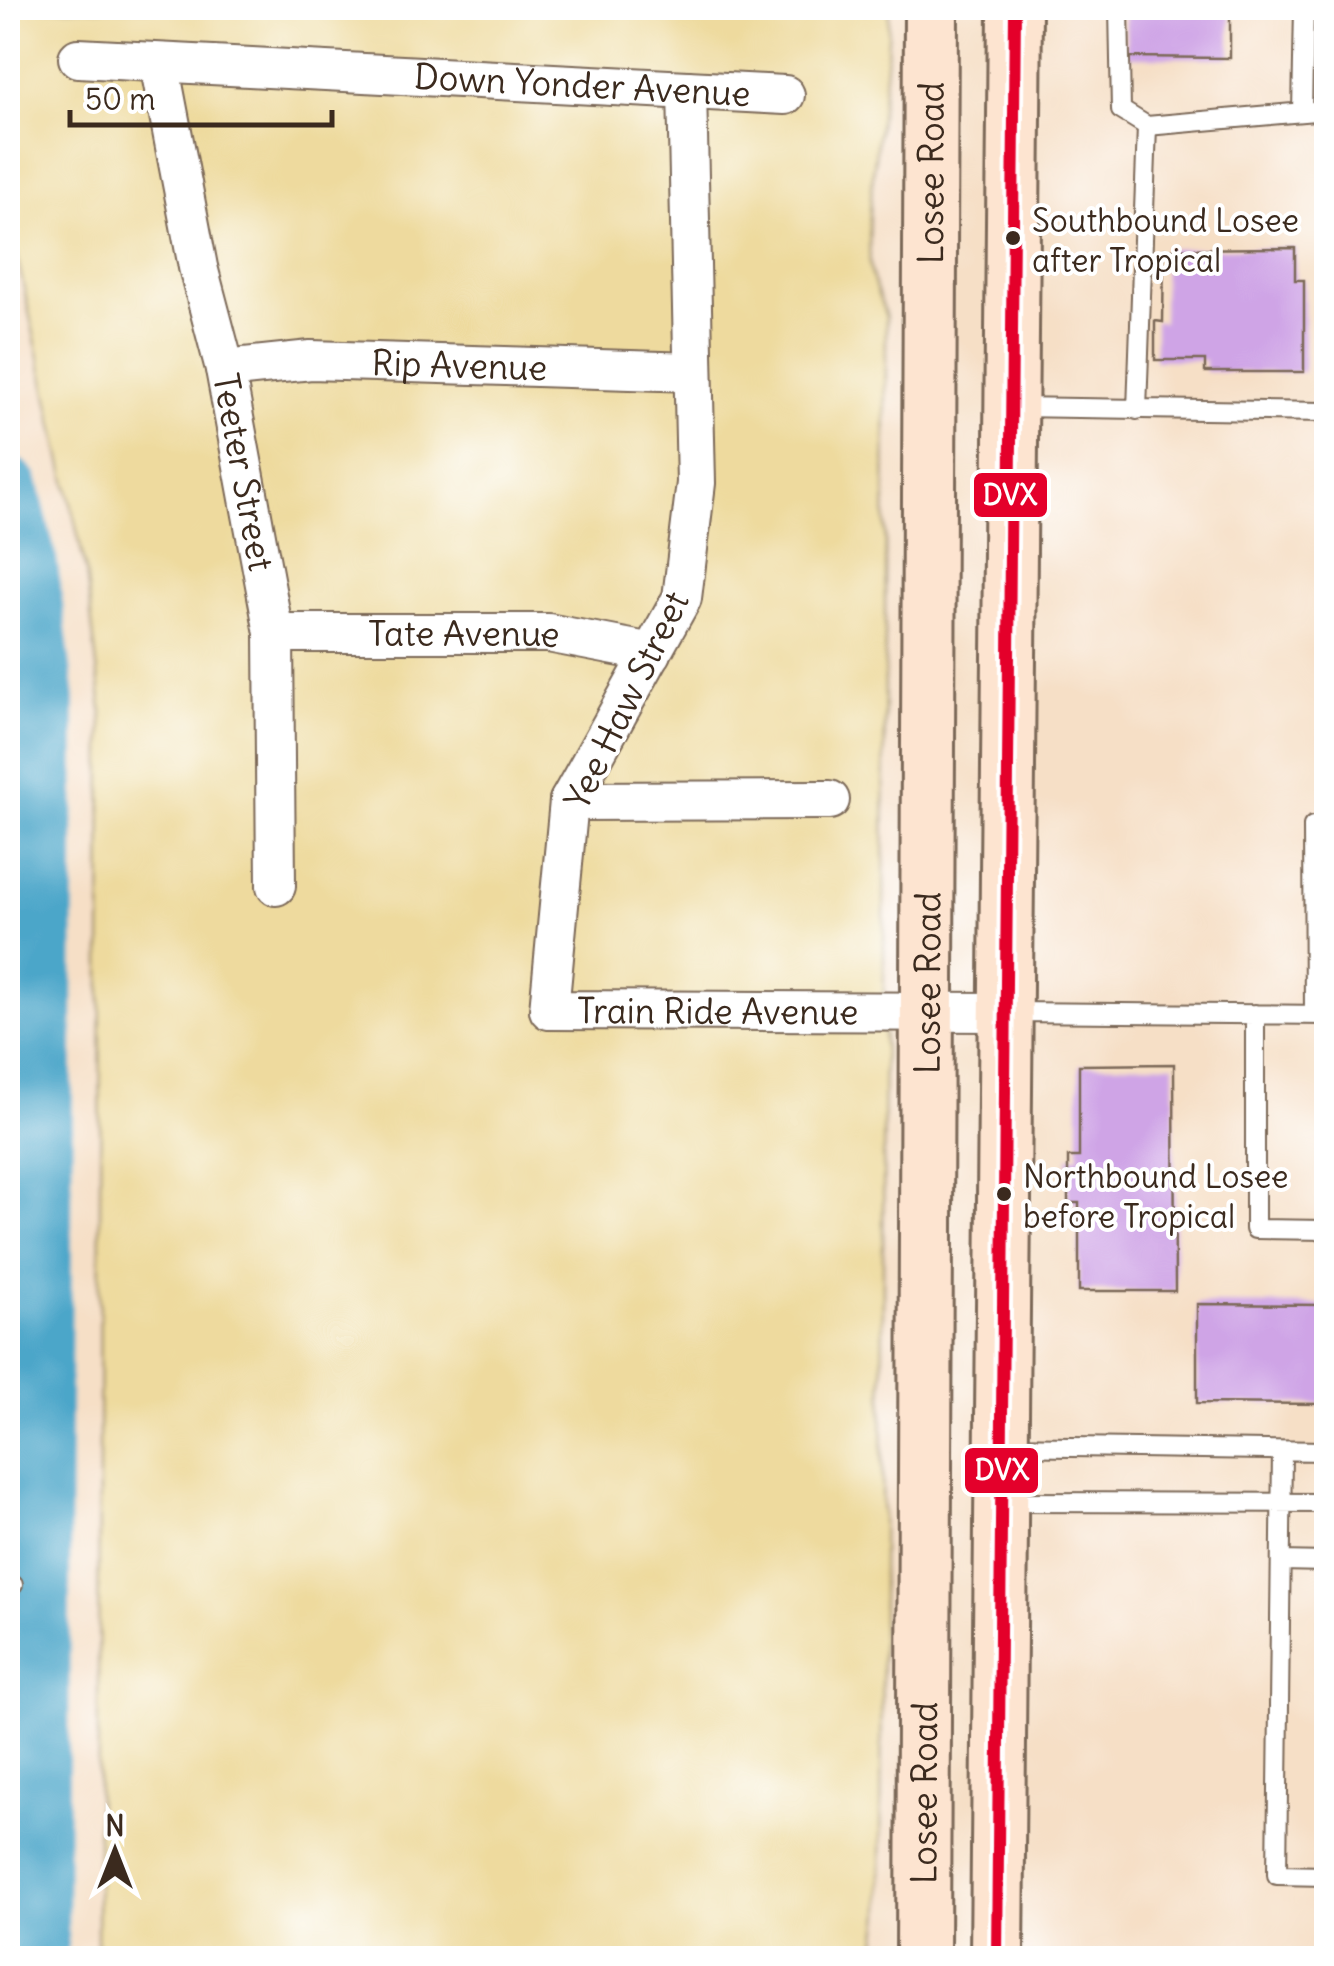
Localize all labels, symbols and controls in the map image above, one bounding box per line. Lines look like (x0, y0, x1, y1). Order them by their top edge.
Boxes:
street label: Down Yonder Avenue (413, 54, 752, 115)
scale bar (70, 65, 332, 127)
text: 50 m (85, 80, 155, 118)
street label: Losee Road (908, 82, 953, 264)
place label: Southbound Losee after Tropical (1032, 200, 1299, 281)
marker: Southbound Losee after Tropical (1003, 228, 1023, 248)
street label: Rip Avenue (371, 340, 548, 389)
street label: Teeter Street (204, 370, 284, 575)
line badge: DVX (972, 471, 1049, 519)
text: DVX (983, 477, 1038, 513)
street label: Yee Haw Street (554, 584, 698, 816)
street label: Tate Avenue (368, 610, 564, 657)
street label: Losee Road (905, 892, 949, 1074)
street label: Train Ride Avenue (577, 988, 859, 1033)
place label: Northbound Losee before Tropical (1023, 1156, 1288, 1237)
marker: Northbound Losee before Tropical (994, 1184, 1014, 1204)
line badge: DVX (963, 1446, 1040, 1495)
text: DVX (975, 1452, 1030, 1488)
street label: Losee Road (901, 1702, 946, 1884)
north arrow (65, 1801, 165, 1901)
text: N (105, 1808, 125, 1844)

